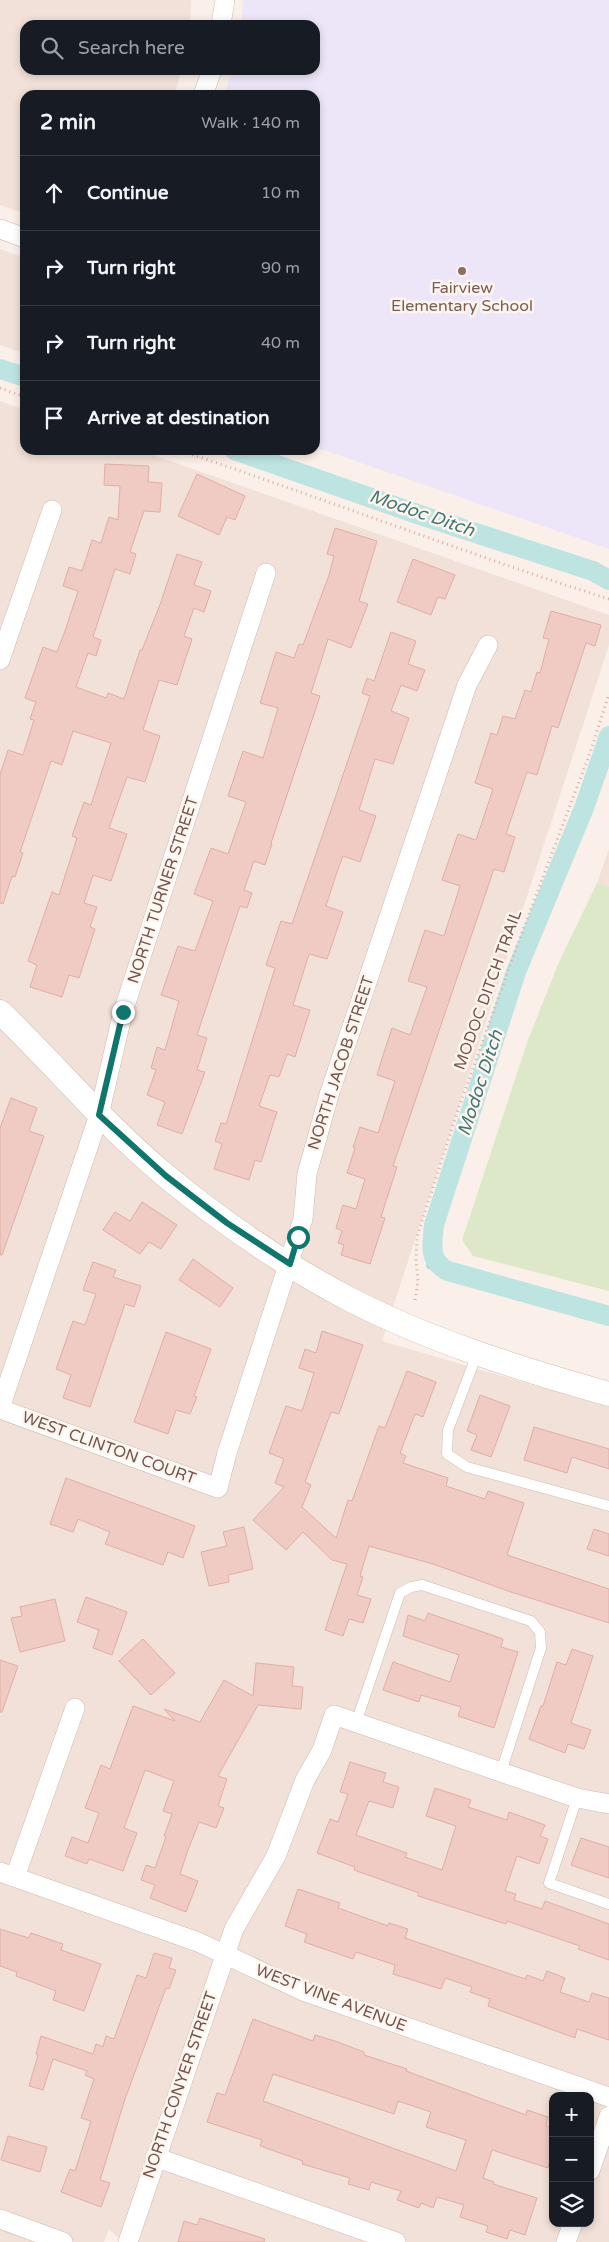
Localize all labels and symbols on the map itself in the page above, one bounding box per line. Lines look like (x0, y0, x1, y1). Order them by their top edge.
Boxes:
marker: Fairview Elementary School (456, 265, 468, 277)
place label: Fairview Elementary School (391, 278, 533, 316)
water label: Modoc Ditch (367, 485, 478, 542)
street label: NORTH TURNER STREET (123, 794, 203, 986)
street label: MODOC DITCH TRAIL (450, 907, 526, 1073)
street label: NORTH JACOB STREET (303, 973, 379, 1153)
route end (112, 1001, 135, 1024)
water label: Modoc Ditch (453, 1026, 508, 1139)
route start (287, 1226, 310, 1249)
street label: WEST CLINTON COURT (19, 1407, 199, 1489)
street label: WEST VINE AVENUE (253, 1960, 409, 2036)
street label: NORTH CONYER STREET (139, 1989, 222, 2181)

